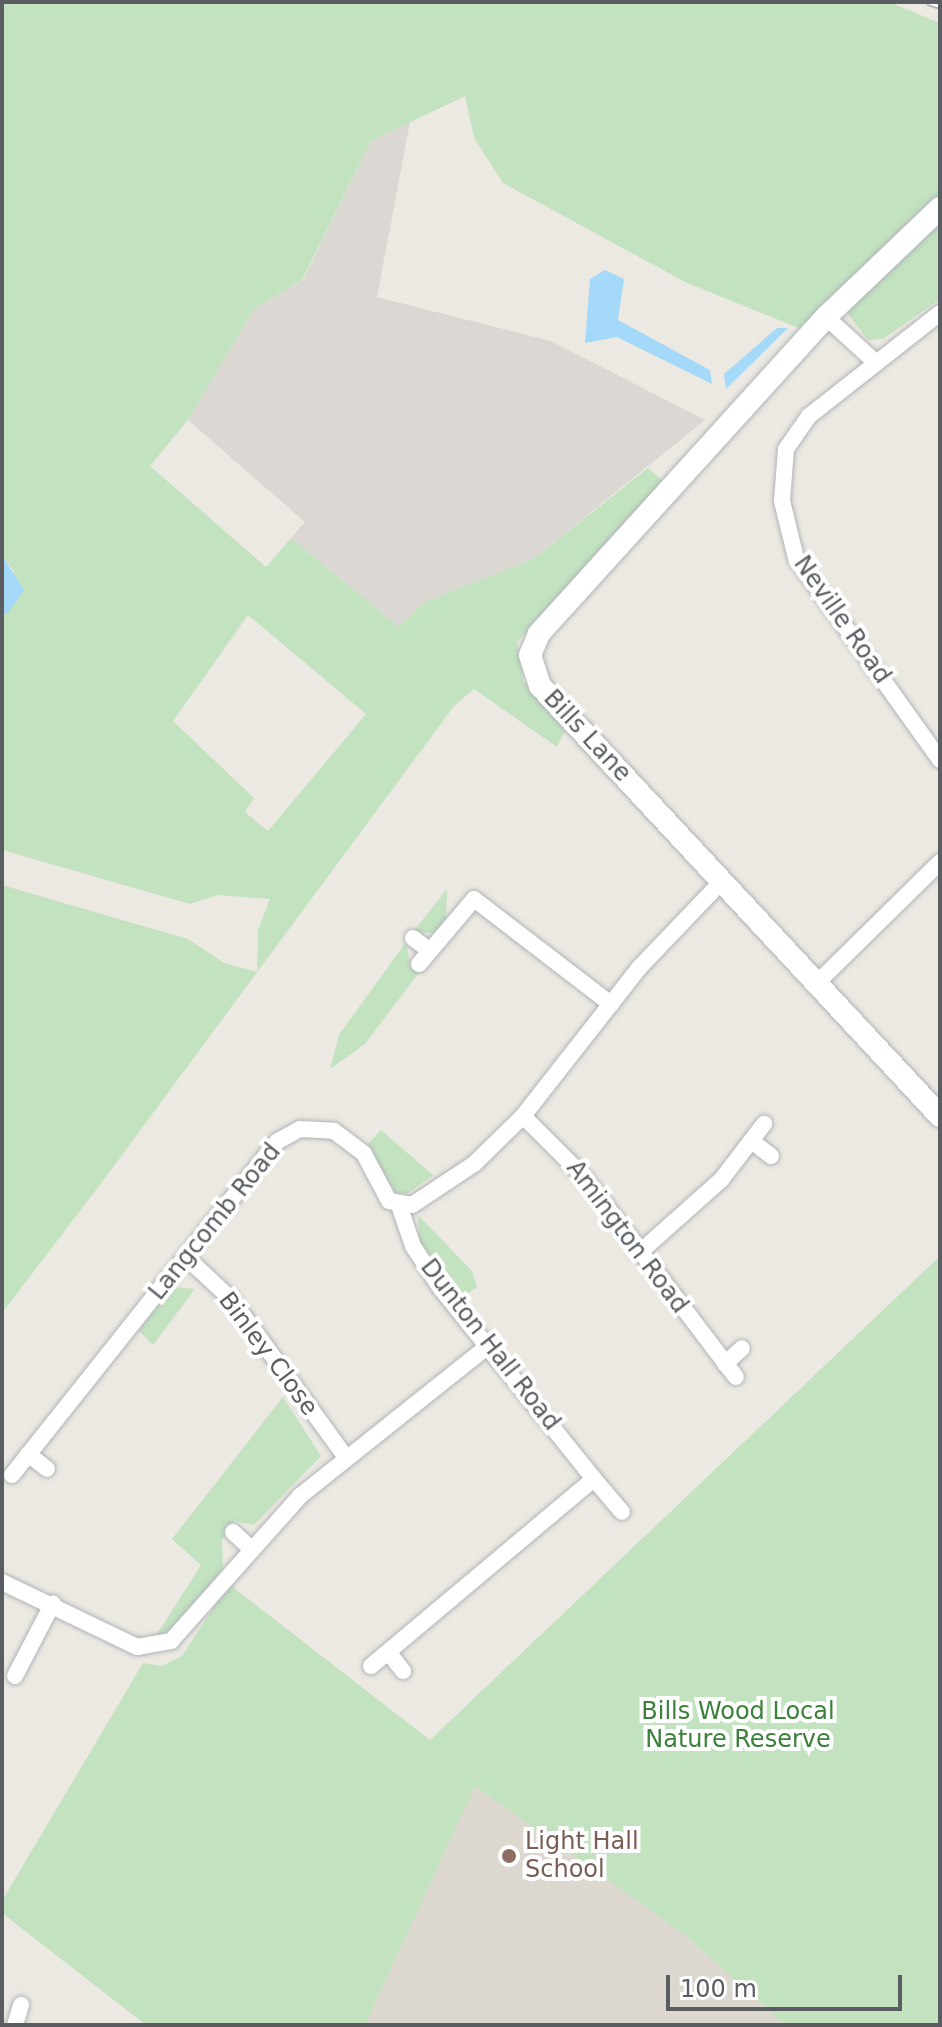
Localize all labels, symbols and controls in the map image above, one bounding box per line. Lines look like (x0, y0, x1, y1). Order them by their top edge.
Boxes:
street label: Neville Road (787, 550, 897, 690)
street label: Bills Lane (537, 684, 637, 788)
street label: Langcomb Road (143, 1138, 287, 1306)
street label: Amington Road (560, 1155, 694, 1319)
street label: Dunton Hall Road (414, 1253, 566, 1437)
street label: Binley Close (212, 1287, 324, 1421)
park label: Bills Wood Local Nature Reserve (641, 1698, 835, 1754)
place label: Light Hall School (525, 1828, 639, 1884)
marker: Light Hall School (500, 1847, 518, 1865)
scale bar (670, 1959, 906, 2009)
text: 100 m (680, 1975, 757, 2003)

